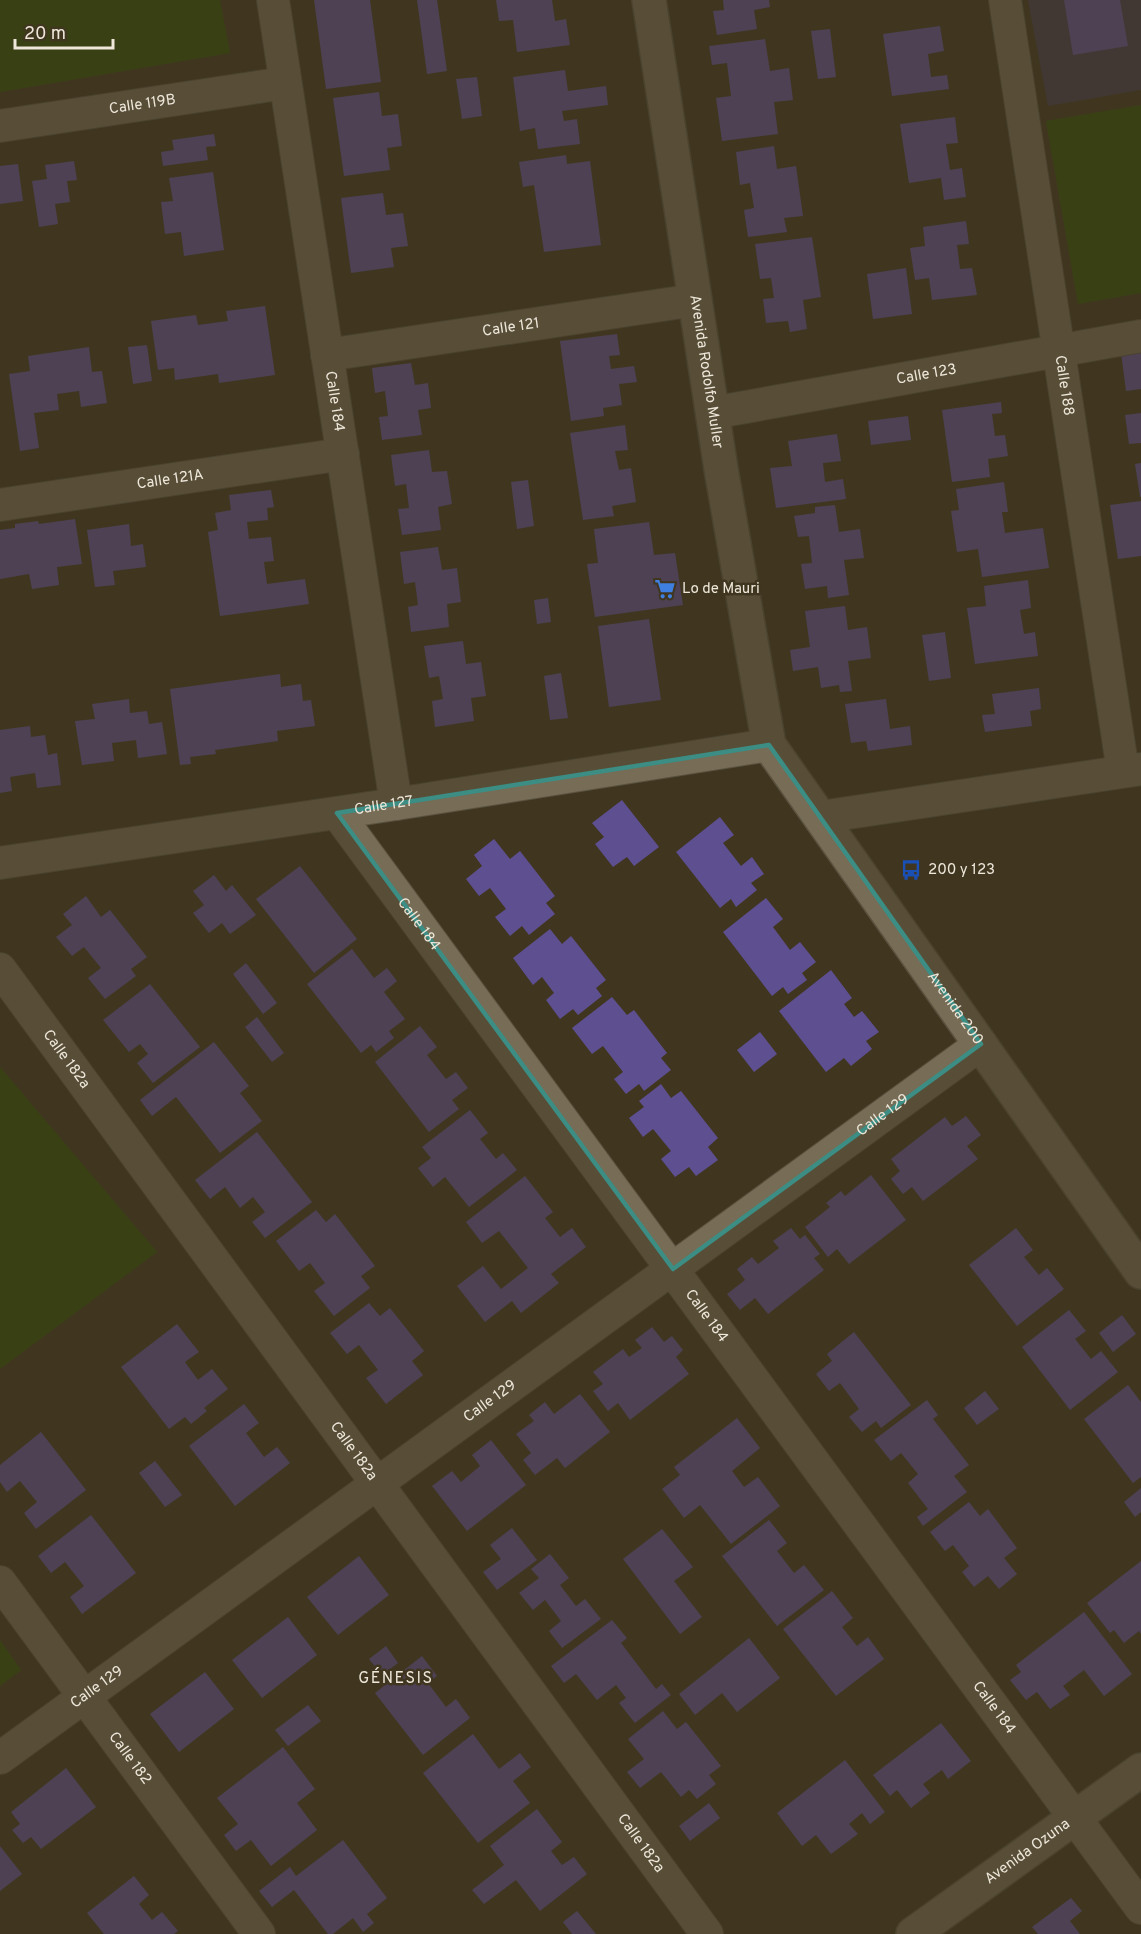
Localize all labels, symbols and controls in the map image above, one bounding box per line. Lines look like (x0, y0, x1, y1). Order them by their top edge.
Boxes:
scale bar (15, 12, 112, 50)
text: 20 m (24, 23, 66, 46)
street label: Calle 119B (108, 90, 177, 119)
street label: Avenida Rodolfo Muller (685, 293, 727, 450)
street label: Calle 121 (481, 314, 541, 341)
street label: Calle 188 (1050, 354, 1078, 417)
street label: Calle 123 (895, 360, 958, 389)
street label: Calle 184 (320, 370, 348, 433)
street label: Calle 121A (135, 465, 205, 494)
supermarket icon: Lo de Mauri (653, 577, 677, 601)
place label: Lo de Mauri (682, 580, 760, 599)
street label: Calle 127 (353, 792, 415, 820)
bus stop icon: 200 y 123 (899, 858, 923, 882)
place label: 200 y 123 (928, 861, 995, 880)
street label: Calle 184 (393, 894, 444, 955)
street label: Avenida 200 (922, 968, 987, 1049)
street label: Calle 182a (38, 1026, 94, 1093)
street label: Calle 129 (853, 1090, 913, 1141)
street label: Calle 184 (681, 1286, 732, 1346)
street label: Calle 129 (460, 1376, 520, 1427)
street label: Calle 182a (325, 1418, 381, 1485)
street label: Calle 129 (67, 1662, 127, 1713)
district label: GÉNESIS (358, 1667, 434, 1689)
street label: Calle 184 (968, 1677, 1020, 1738)
street label: Calle 182 (104, 1728, 155, 1788)
street label: Calle 182a (613, 1810, 669, 1877)
street label: Avenida Ozuna (981, 1815, 1074, 1889)

